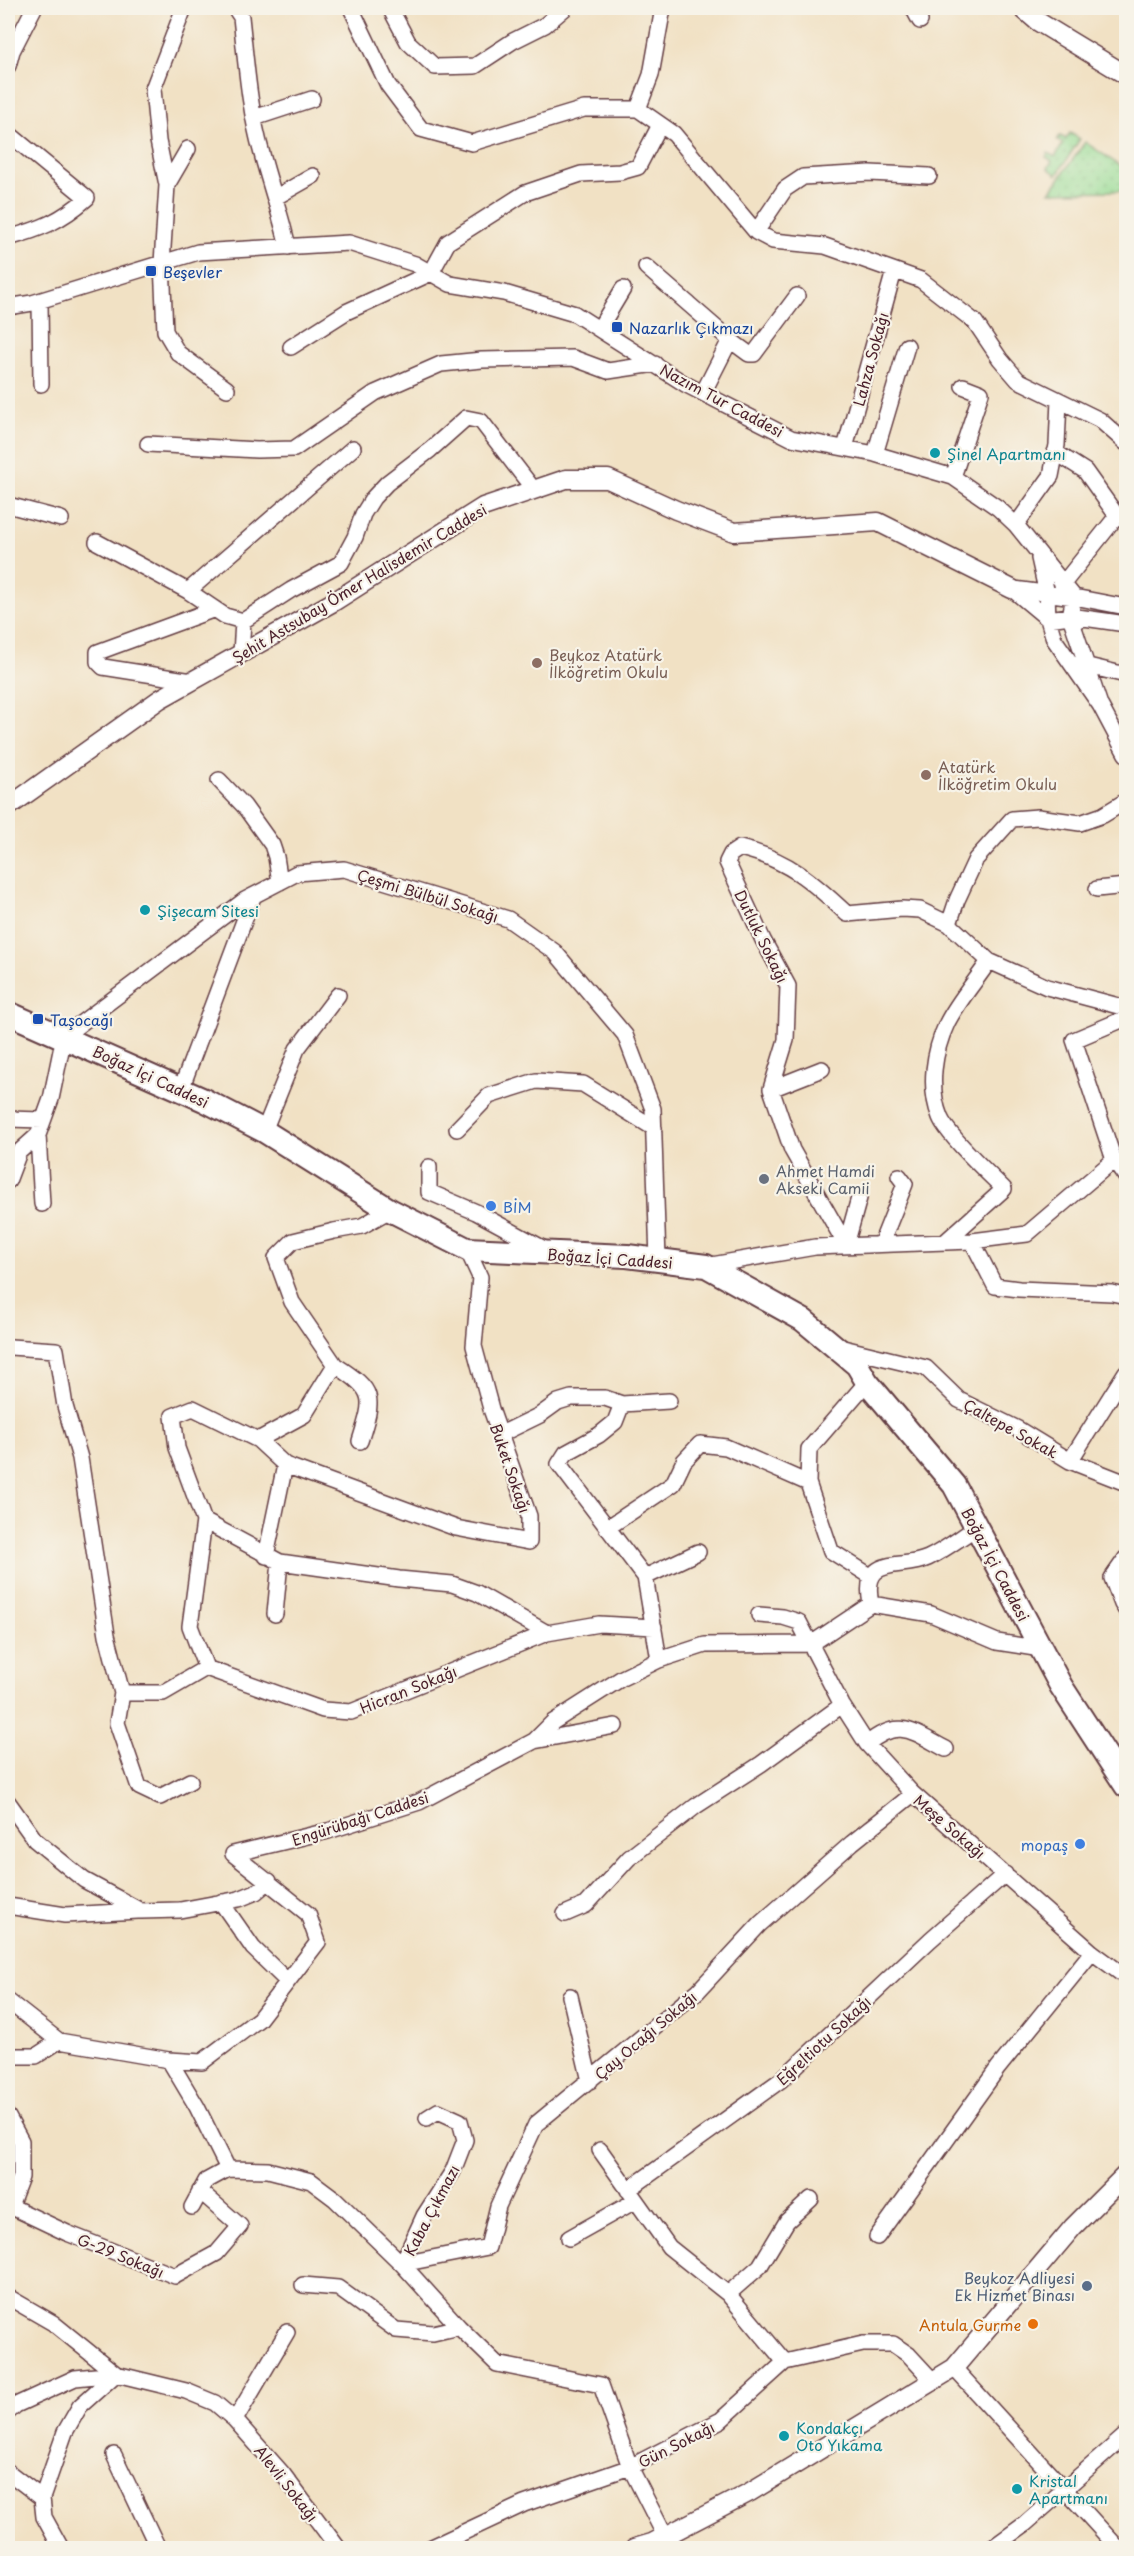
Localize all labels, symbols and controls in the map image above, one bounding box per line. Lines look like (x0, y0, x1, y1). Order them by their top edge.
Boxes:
place label: Beşevler (163, 260, 222, 283)
marker: Beşevler (144, 264, 158, 278)
street label: Lahza Sokağı (846, 309, 894, 409)
place label: Nazarlık Çıkmazı (629, 316, 753, 339)
marker: Nazarlık Çıkmazı (610, 320, 624, 334)
street label: Nazım Tur Caddesi (656, 358, 788, 442)
place label: Şinel Apartmanı (947, 442, 1066, 465)
marker: Şinel Apartmanı (928, 446, 942, 460)
street label: Şehit Astsubay Ömer Halisdemir Caddesi (227, 498, 491, 668)
place label: Beykoz Atatürk İlköğretim Okulu (549, 643, 668, 683)
marker: Beykoz Atatürk İlköğretim Okulu (530, 656, 544, 670)
place label: Atatürk İlköğretim Okulu (938, 755, 1057, 795)
marker: Atatürk İlköğretim Okulu (919, 768, 933, 782)
street label: Çeşmi Bülbül Sokağı (354, 863, 502, 927)
street label: Dutluk Sokağı (730, 886, 794, 986)
place label: Şişecam Sitesi (157, 899, 259, 922)
marker: Şişecam Sitesi (138, 903, 152, 917)
place label: Taşocağı (50, 1008, 113, 1031)
marker: Taşocağı (31, 1012, 45, 1026)
street label: Boğaz İçi Caddesi (89, 1039, 213, 1113)
place label: Ahmet Hamdi Akseki Camii (776, 1159, 875, 1199)
marker: Ahmet Hamdi Akseki Camii (757, 1172, 771, 1186)
place label: BİM (503, 1195, 532, 1218)
marker: BİM (484, 1199, 498, 1213)
street label: Boğaz İçi Caddesi (546, 1242, 674, 1274)
street label: Çaltepe Sokak (959, 1392, 1063, 1464)
street label: Buket Sokağı (485, 1420, 537, 1516)
street label: Boğaz İçi Caddesi (956, 1503, 1036, 1625)
street label: Hicran Sokağı (356, 1659, 460, 1719)
street label: Engürübağı Caddesi (289, 1785, 431, 1851)
street label: Meşe Sokağı (909, 1788, 991, 1864)
place label: mopaş (1021, 1833, 1068, 1856)
marker: mopaş (1073, 1837, 1087, 1851)
street label: Çay Ocağı Sokağı (589, 1985, 701, 2085)
street label: Eğreltiotu Sokağı (771, 1990, 875, 2090)
street label: Kaba Çıkmazı (397, 2160, 465, 2260)
street label: G-29 Sokağı (74, 2227, 168, 2283)
place label: Beykoz Adliyesi Ek Hizmet Binası (954, 2266, 1075, 2306)
marker: Beykoz Adliyesi Ek Hizmet Binası (1080, 2279, 1094, 2293)
place label: Antula Gurme (919, 2313, 1021, 2336)
marker: Antula Gurme (1026, 2317, 1040, 2331)
street label: Gün Sokağı (634, 2415, 718, 2473)
place label: Kondakçı Oto Yıkama (796, 2416, 883, 2456)
marker: Kondakçı Oto Yıkama (777, 2429, 791, 2443)
street label: Alevli Sokağı (250, 2440, 324, 2526)
place label: Kristal Apartmanı (1029, 2469, 1108, 2509)
marker: Kristal Apartmanı (1010, 2482, 1024, 2496)

